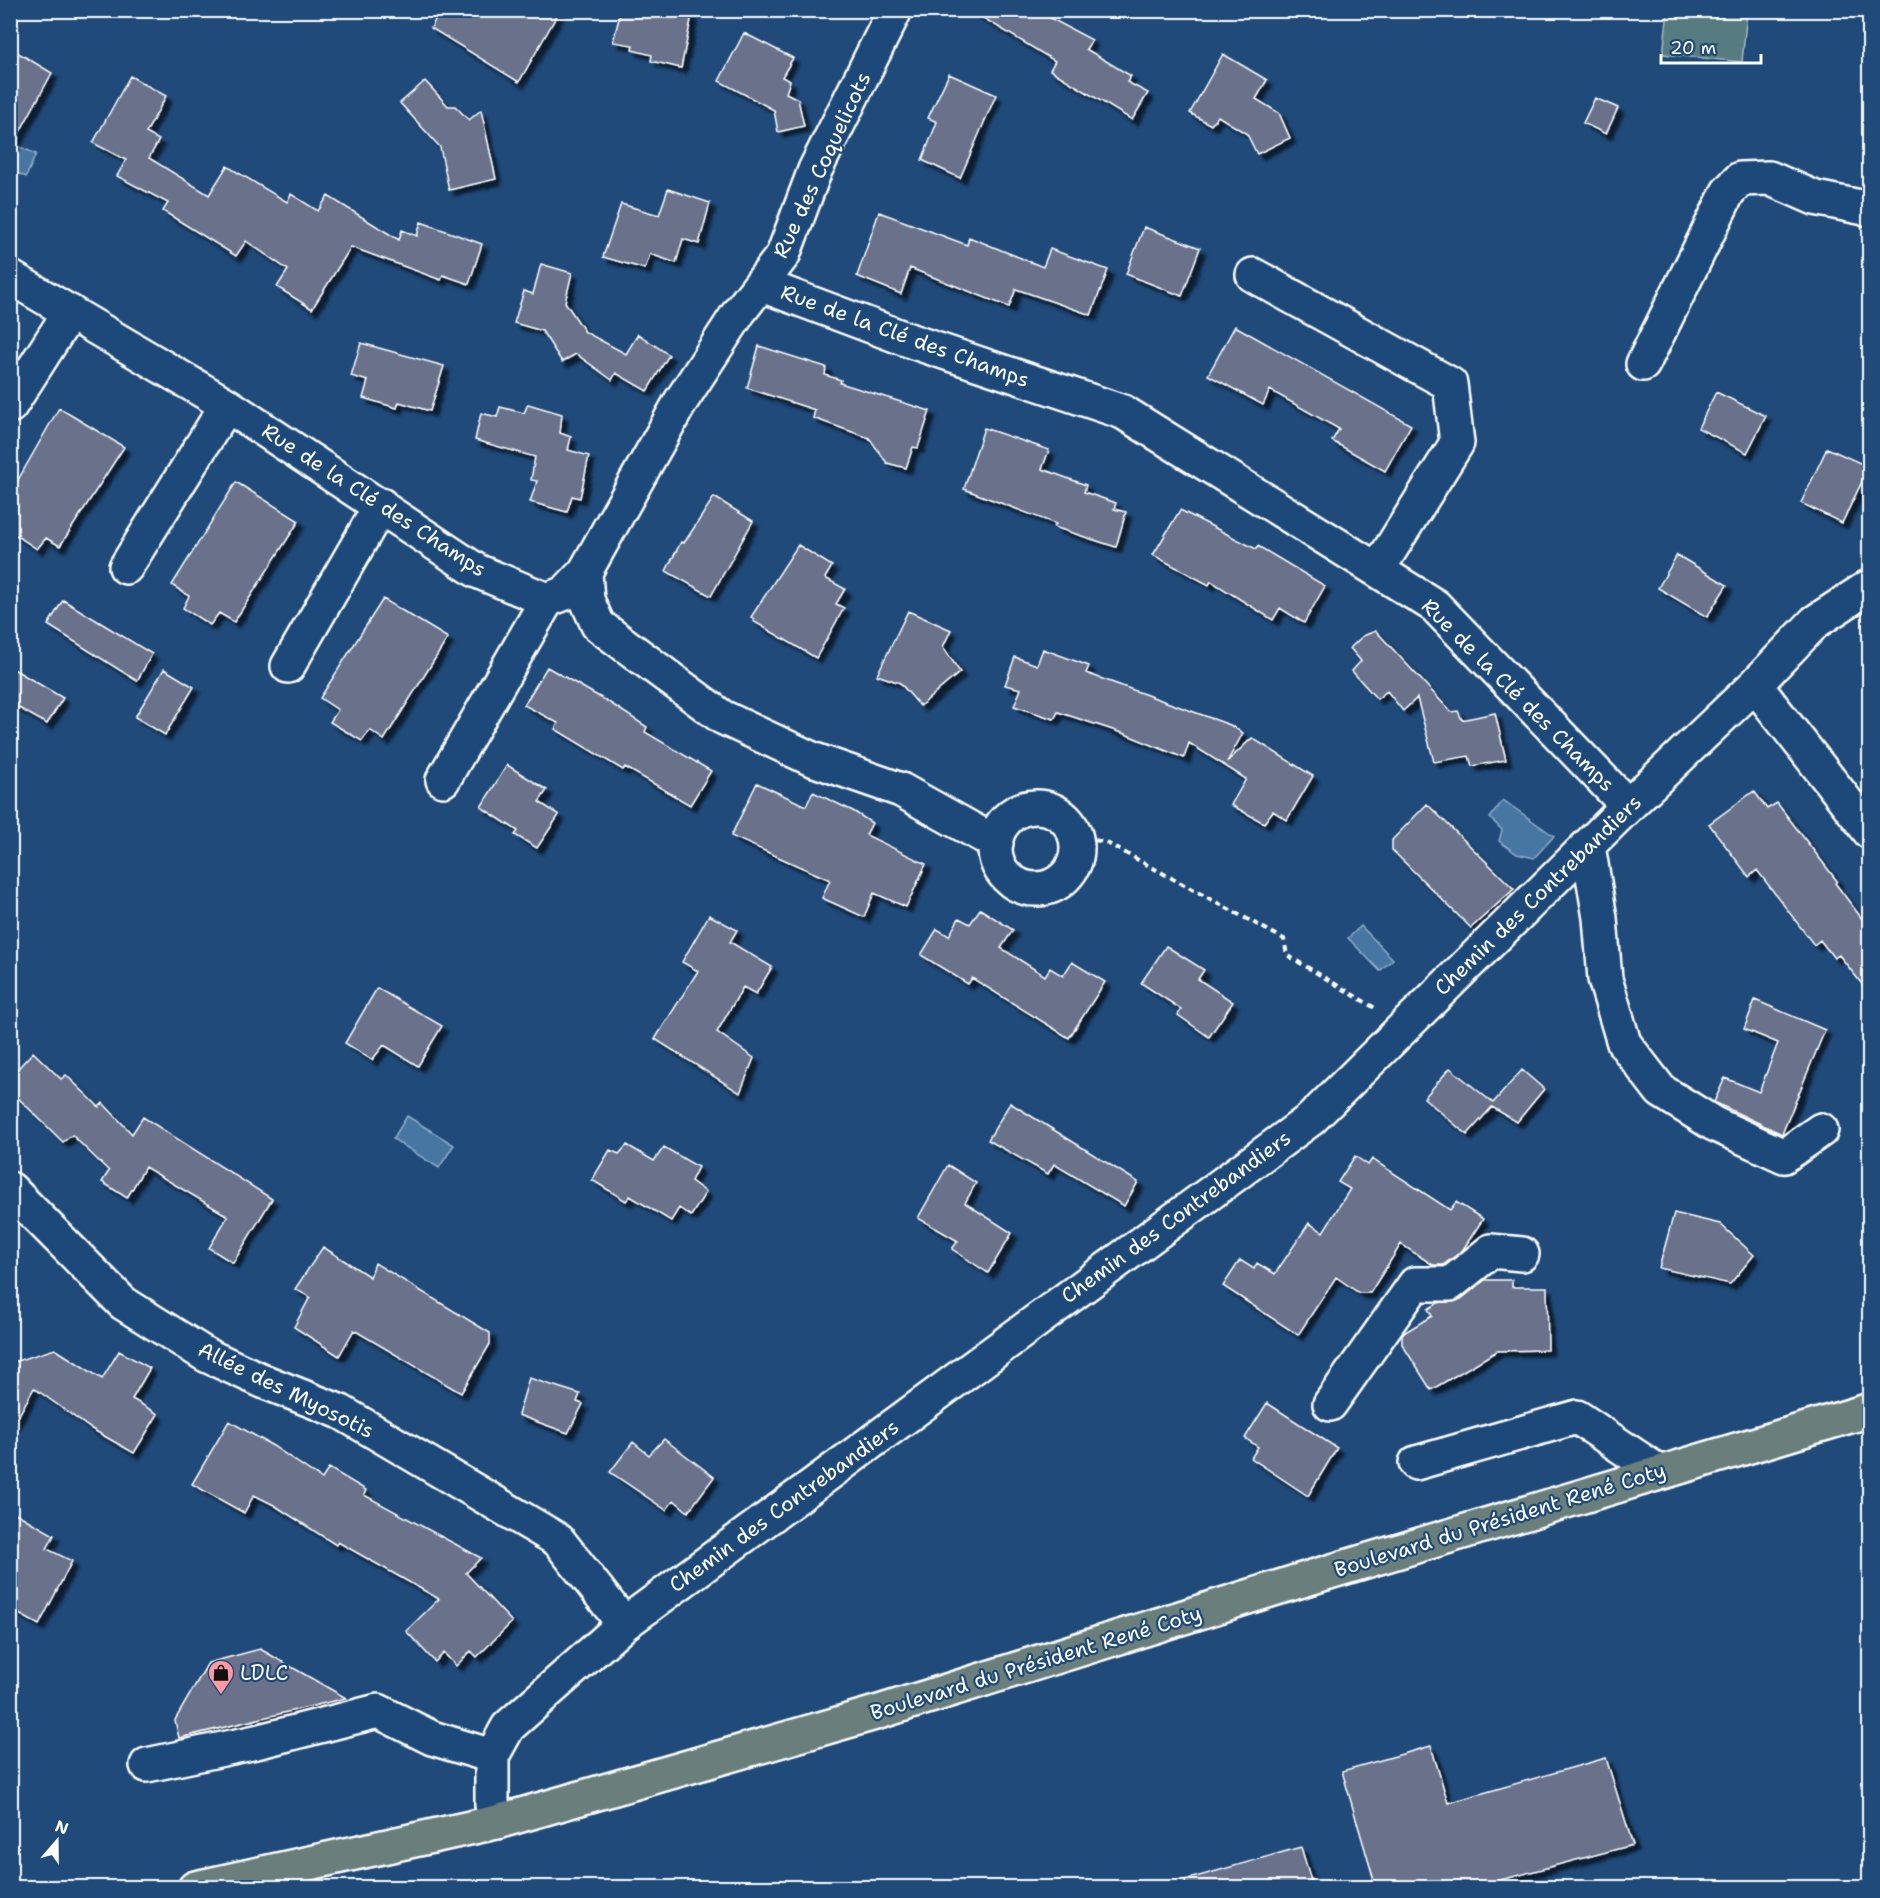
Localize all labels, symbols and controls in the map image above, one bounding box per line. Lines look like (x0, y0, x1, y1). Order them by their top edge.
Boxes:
scale bar (1661, 27, 1762, 65)
text: 20 m (1670, 36, 1716, 60)
street label: Rue des Coquelicots (767, 67, 877, 263)
street label: Rue de la Clé des Champs (777, 278, 1033, 394)
street label: Rue de la Clé des Champs (256, 417, 492, 583)
street label: Rue de la Clé des Champs (1415, 592, 1621, 798)
street label: Chemin des Contrebandiers (1428, 788, 1648, 1002)
street label: Chemin des Contrebandiers (1055, 1124, 1297, 1310)
street label: Allée des Myosotis (193, 1335, 379, 1445)
street label: Chemin des Contrebandiers (663, 1413, 905, 1599)
street label: Boulevard du Président René Coty (1331, 1456, 1669, 1584)
street label: Boulevard du Président René Coty (867, 1599, 1205, 1727)
shop icon: LDLC (206, 1658, 236, 1696)
place label: LDLC (240, 1659, 288, 1687)
north arrow (27, 1811, 87, 1871)
text: N (52, 1815, 72, 1839)

